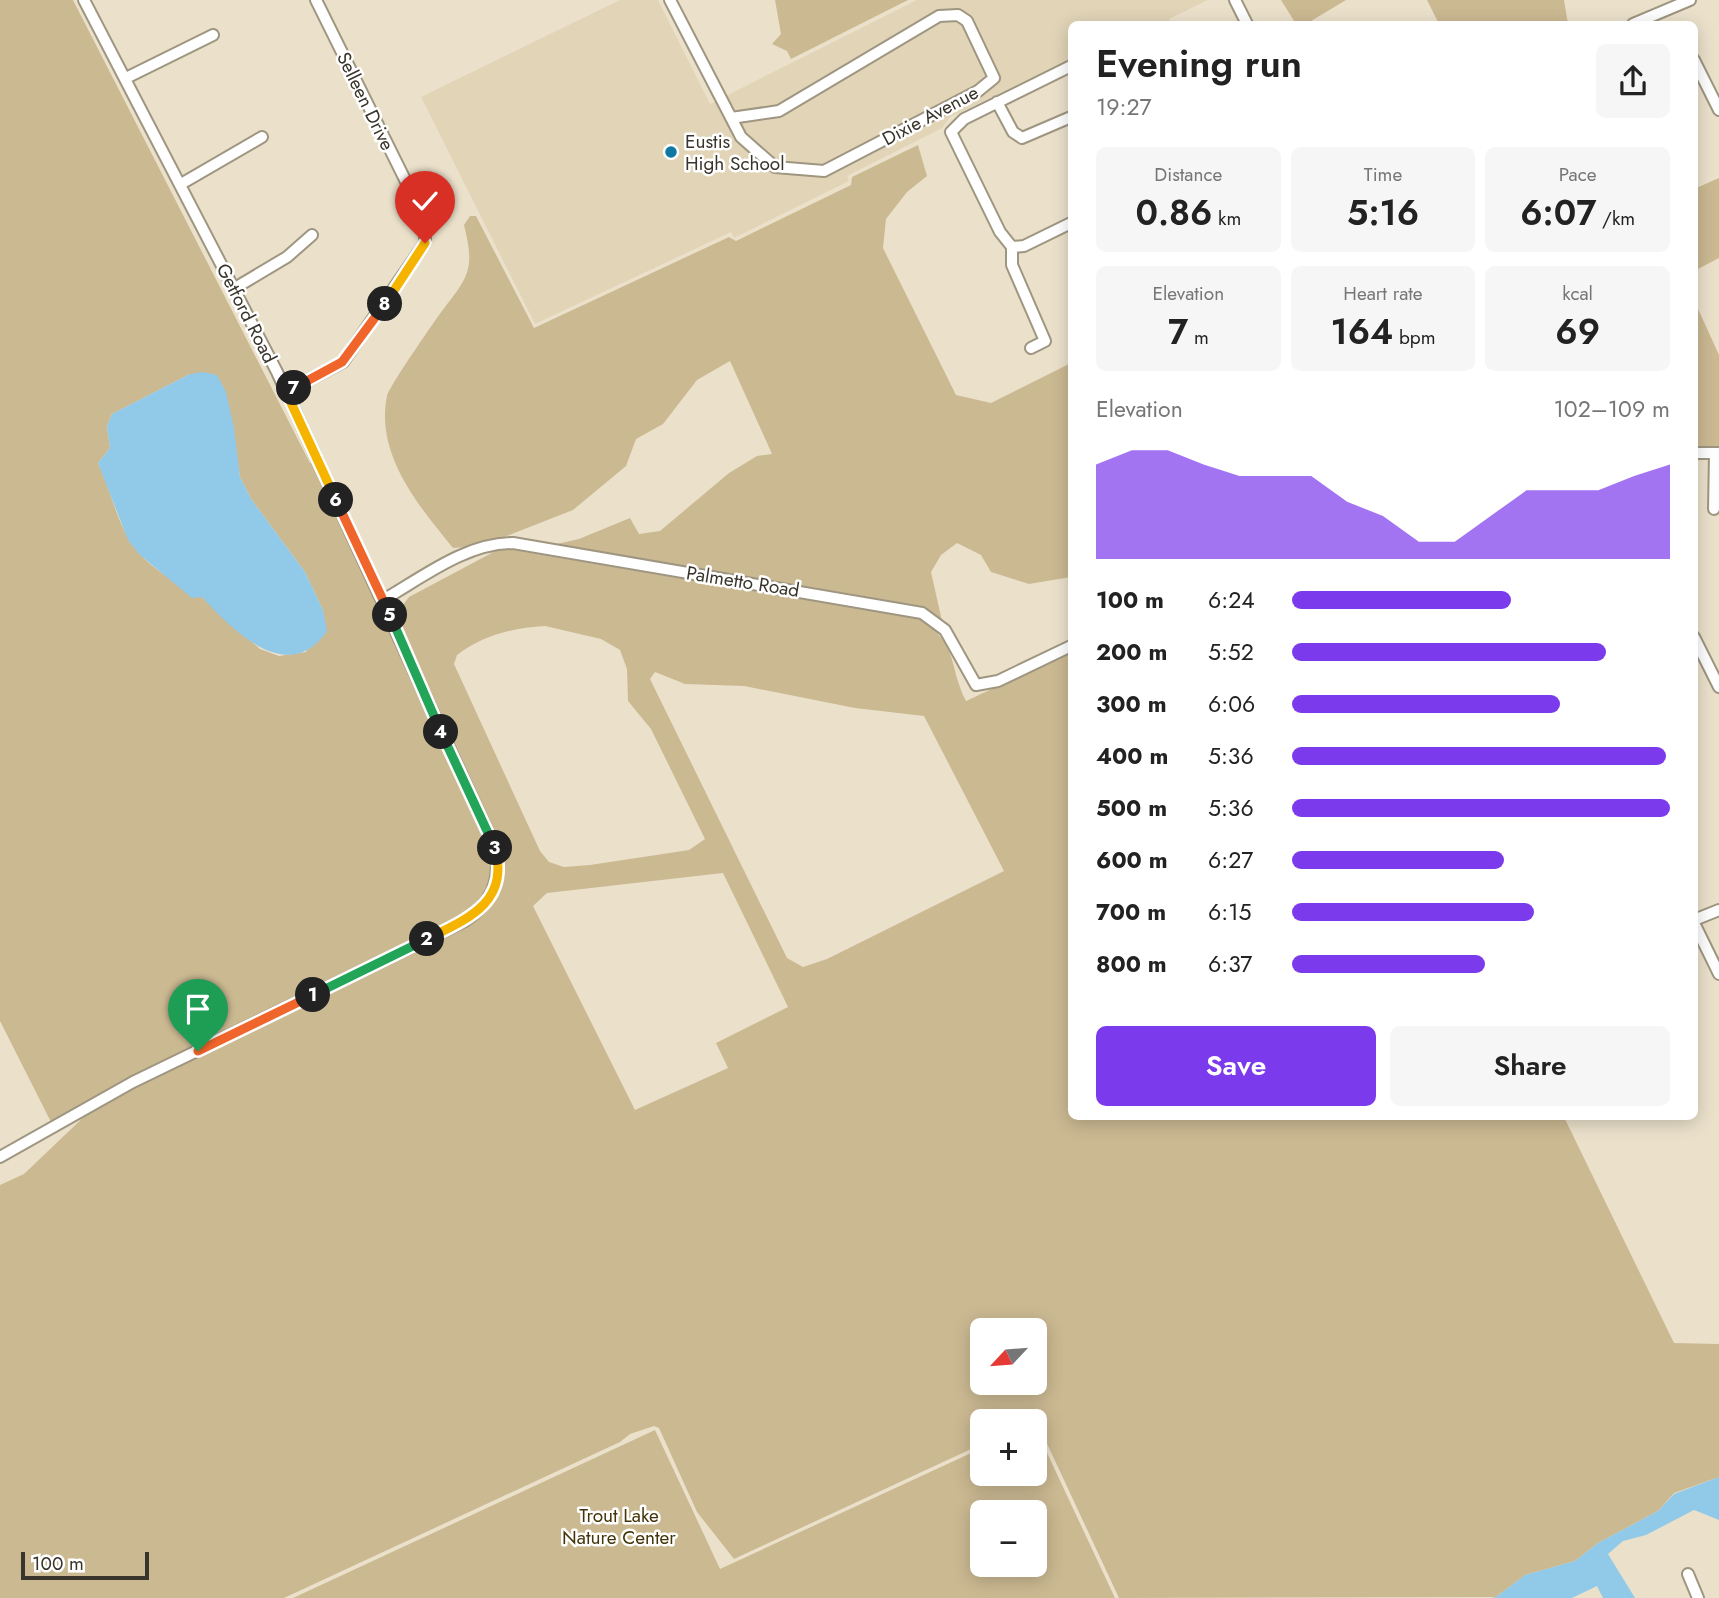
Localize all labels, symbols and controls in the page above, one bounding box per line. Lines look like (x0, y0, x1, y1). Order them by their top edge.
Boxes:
text: Evening run (1096, 36, 1302, 91)
button: share (1596, 44, 1670, 118)
street label: Selleen Drive (330, 47, 401, 155)
street label: Dixie Avenue (877, 79, 983, 152)
text: 19:27 (1096, 90, 1152, 124)
place label: Eustis High School (685, 128, 785, 177)
marker: Eustis High School (663, 144, 679, 160)
text: Distance (1154, 161, 1222, 188)
text: Time (1364, 161, 1402, 188)
text: Pace (1559, 161, 1597, 188)
pin (395, 171, 455, 243)
icon: check (406, 182, 444, 220)
text: 0.86 (1135, 188, 1212, 238)
text: 5:16 (1347, 188, 1419, 238)
text: 6:07 (1520, 188, 1596, 238)
text: km (1212, 205, 1241, 232)
text: /km (1596, 205, 1635, 232)
street label: Getford Road (210, 259, 283, 368)
text: Elevation (1152, 280, 1224, 307)
text: Heart rate (1343, 280, 1423, 307)
text: kcal (1562, 280, 1593, 307)
pin: 8 (368, 286, 402, 322)
text: 8 (379, 290, 390, 317)
text: 7 (1168, 307, 1188, 357)
text: 164 (1331, 307, 1393, 357)
text: 69 (1555, 307, 1600, 357)
text: m (1188, 324, 1209, 351)
text: bpm (1393, 324, 1435, 351)
pin: 7 (276, 370, 312, 406)
text: 7 (288, 374, 299, 401)
text: Elevation (1096, 392, 1183, 426)
text: 102–109 m (1554, 392, 1670, 426)
pin: 6 (318, 482, 354, 518)
text: 6 (329, 486, 342, 513)
street label: Palmetto Road (684, 559, 801, 604)
text: 100 m (1096, 583, 1164, 617)
text: 6:24 (1208, 583, 1255, 617)
pin: 5 (372, 598, 408, 632)
text: 5 (383, 601, 396, 628)
text: 200 m (1096, 635, 1167, 669)
text: 5:52 (1208, 635, 1254, 669)
text: 300 m (1096, 687, 1167, 721)
text: 6:06 (1208, 687, 1255, 721)
pin: 4 (424, 714, 458, 750)
text: 4 (434, 718, 447, 745)
text: 400 m (1096, 739, 1168, 773)
text: 5:36 (1208, 739, 1254, 773)
text: 500 m (1096, 791, 1167, 825)
text: 5:36 (1208, 791, 1254, 825)
pin: 3 (477, 830, 512, 866)
text: 3 (489, 834, 500, 861)
text: 600 m (1096, 843, 1168, 877)
text: 6:27 (1208, 843, 1253, 877)
text: 700 m (1096, 895, 1166, 929)
text: 6:15 (1208, 895, 1251, 929)
pin: 2 (410, 922, 444, 956)
text: 2 (420, 925, 433, 952)
text: 800 m (1096, 947, 1167, 981)
text: 6:37 (1208, 947, 1252, 981)
pin: 1 (296, 978, 330, 1012)
pin (168, 979, 228, 1051)
text: 1 (308, 981, 317, 1008)
icon: arrive (179, 990, 217, 1028)
button: Save (1096, 1026, 1376, 1106)
button: Share (1390, 1026, 1670, 1106)
north arrow (970, 1318, 1046, 1395)
map controls (970, 1318, 1047, 1577)
button: + (970, 1409, 1047, 1486)
button: − (970, 1500, 1047, 1577)
park label: Trout Lake Nature Center (562, 1502, 676, 1551)
scale bar (21, 1549, 149, 1581)
text: 100 m (32, 1550, 84, 1577)

